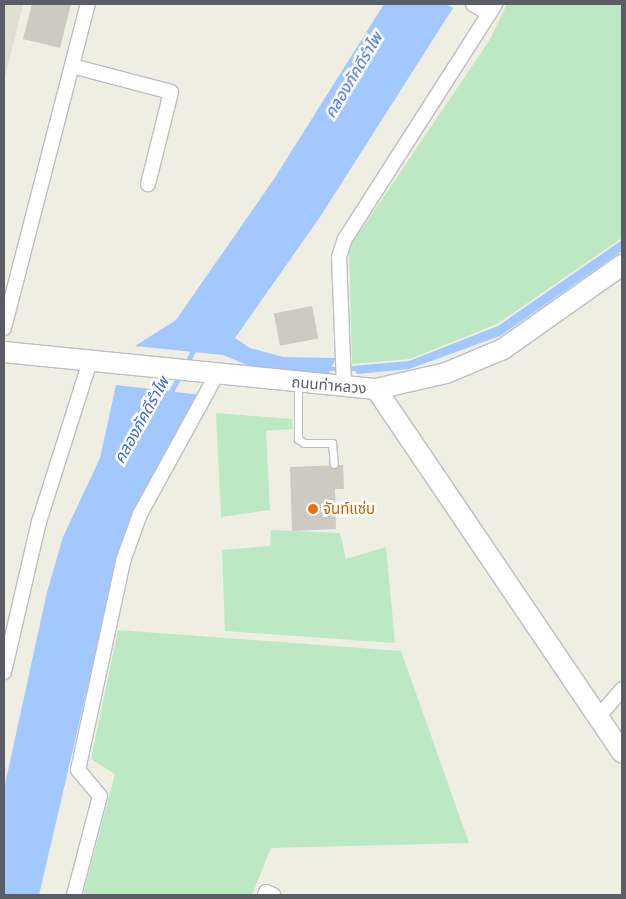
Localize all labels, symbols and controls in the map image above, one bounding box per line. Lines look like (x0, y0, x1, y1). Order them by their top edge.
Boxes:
water label: คลองภัคดีรำไพ (320, 29, 386, 121)
water label: คลองภัคดีรำไพ (109, 373, 173, 467)
street label: ถนนท่าหลวง (291, 373, 367, 397)
place label: จันท์แซ่บ (323, 500, 375, 518)
marker: จันท์แซ่บ (307, 503, 319, 515)

